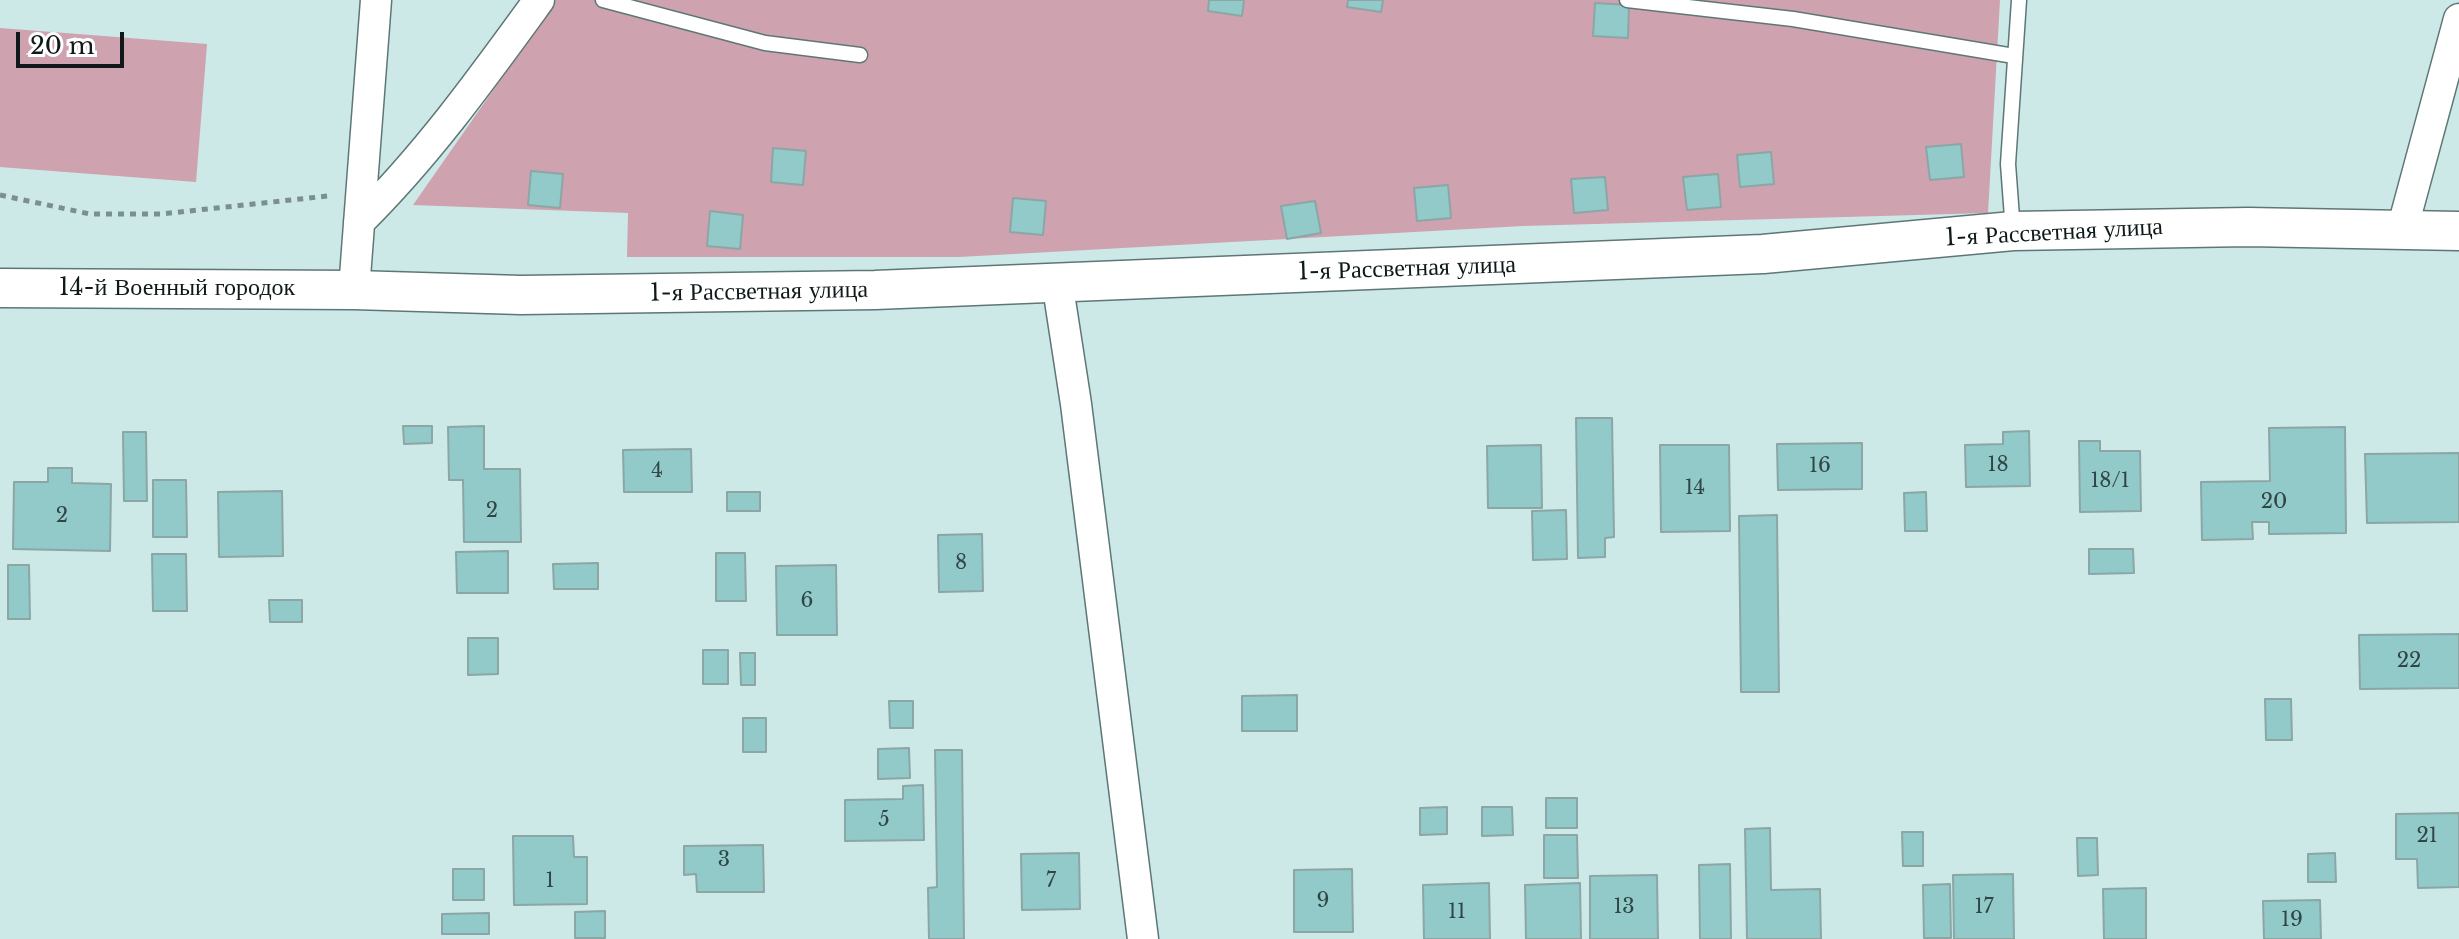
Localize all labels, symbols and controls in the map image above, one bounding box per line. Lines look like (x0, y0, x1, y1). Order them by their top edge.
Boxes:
scale bar (20, 16, 128, 66)
text: 20 m (30, 31, 95, 60)
street label: 1-я Рассветная улица (1944, 213, 2164, 253)
street label: 1-я Рассветная улица (1298, 251, 1516, 287)
street label: 14-й Военный городок (59, 274, 295, 302)
street label: 1-я Рассветная улица (650, 276, 868, 308)
house number: 18 (1987, 453, 2009, 477)
house number: 16 (1809, 454, 1831, 478)
house number: 4 (651, 459, 663, 483)
house number: 18/1 (2090, 469, 2130, 493)
house number: 14 (1685, 476, 1705, 500)
house number: 20 (2261, 490, 2287, 514)
house number: 2 (486, 499, 498, 523)
house number: 2 (56, 504, 68, 528)
house number: 8 (955, 551, 967, 575)
house number: 6 (801, 589, 813, 613)
house number: 22 (2397, 649, 2421, 673)
house number: 5 (878, 808, 890, 832)
house number: 21 (2416, 824, 2438, 848)
house number: 3 (718, 848, 730, 872)
house number: 1 (546, 869, 554, 893)
house number: 7 (1046, 869, 1056, 893)
house number: 9 (1317, 889, 1329, 913)
house number: 13 (1613, 895, 1635, 919)
house number: 17 (1975, 895, 1993, 919)
house number: 11 (1448, 900, 1466, 924)
house number: 19 (2281, 908, 2303, 932)

